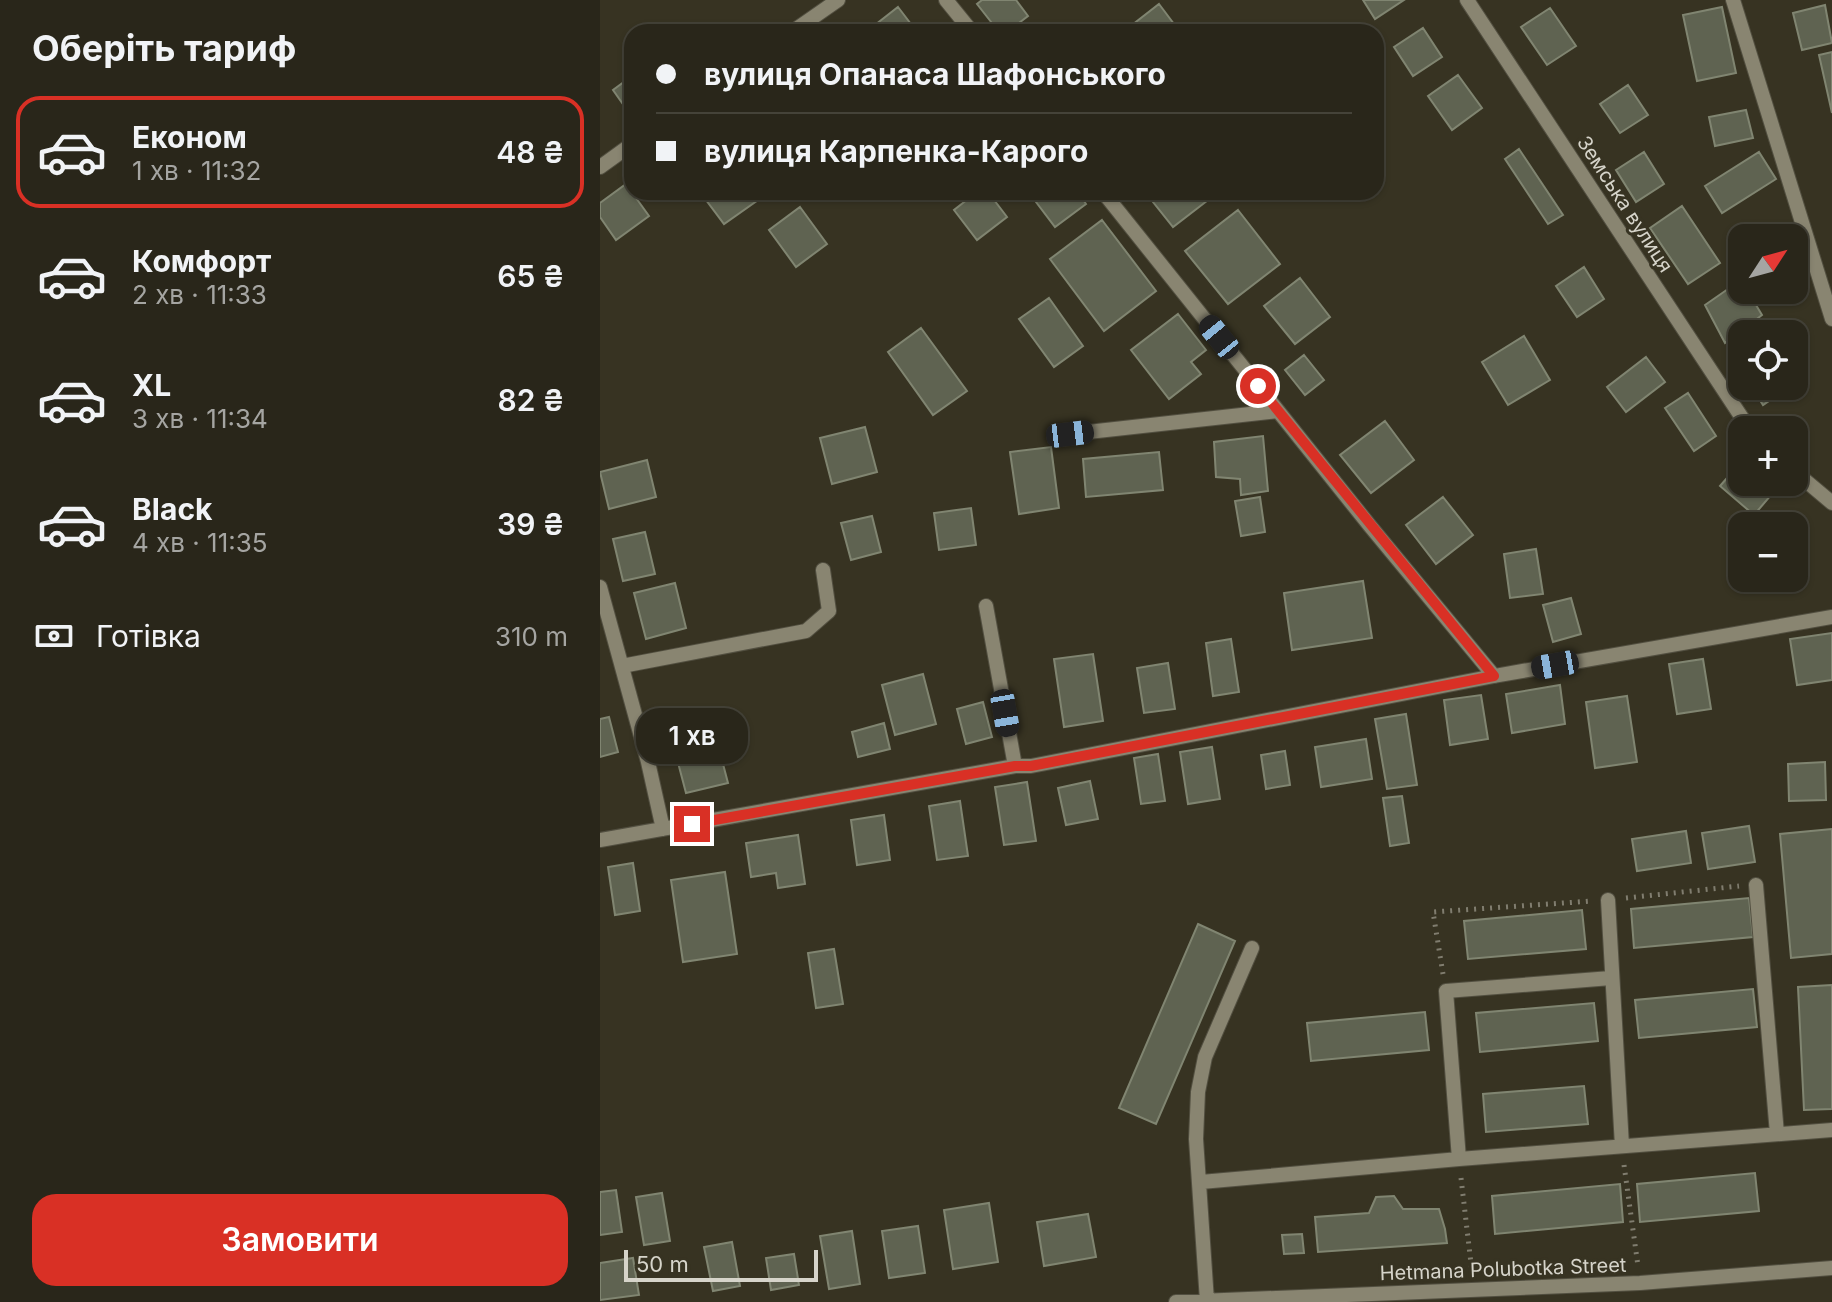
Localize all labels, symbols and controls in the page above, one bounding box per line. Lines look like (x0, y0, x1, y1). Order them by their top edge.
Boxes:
text: Оберіть тариф (32, 26, 296, 70)
text: вулиця Опанаса Шафонського (704, 56, 1166, 92)
icon: car (36, 116, 108, 188)
text: Економ (132, 119, 247, 155)
street label: Земська вулиця (1572, 131, 1678, 277)
text: вулиця Карпенка-Карого (704, 133, 1088, 169)
text: 48 ₴ (496, 134, 564, 170)
text: 1 хв · 11:32 (132, 155, 261, 186)
north arrow (1728, 224, 1808, 304)
map controls (1728, 224, 1808, 592)
icon: car (36, 240, 108, 312)
text: Комфорт (132, 243, 271, 279)
text: 65 ₴ (497, 258, 564, 294)
text: 2 хв · 11:33 (132, 279, 267, 310)
car (1195, 311, 1243, 363)
button: locate (1728, 320, 1808, 400)
icon: car (36, 364, 108, 436)
text: XL (132, 367, 171, 403)
route start (1240, 368, 1276, 404)
text: 82 ₴ (497, 382, 564, 418)
text: 3 хв · 11:34 (132, 403, 268, 434)
button: + (1728, 416, 1808, 496)
car (1045, 419, 1095, 449)
icon: car (36, 488, 108, 560)
text: Black (132, 491, 212, 527)
text: 39 ₴ (497, 506, 564, 542)
button: − (1728, 512, 1808, 592)
text: 4 хв · 11:35 (132, 527, 268, 558)
icon: cash (32, 614, 76, 658)
text: Готівка (96, 618, 201, 654)
text: 310 m (495, 621, 568, 652)
car (1529, 649, 1581, 681)
car (989, 687, 1021, 739)
callout: 1 хв (636, 708, 748, 764)
text: 1 хв (668, 720, 716, 751)
route end (674, 806, 710, 842)
button: Замовити (32, 1194, 568, 1286)
scale bar (624, 1246, 818, 1282)
text: 50 m (636, 1251, 689, 1277)
street label: Hetmana Polubotka Street (1379, 1253, 1627, 1285)

